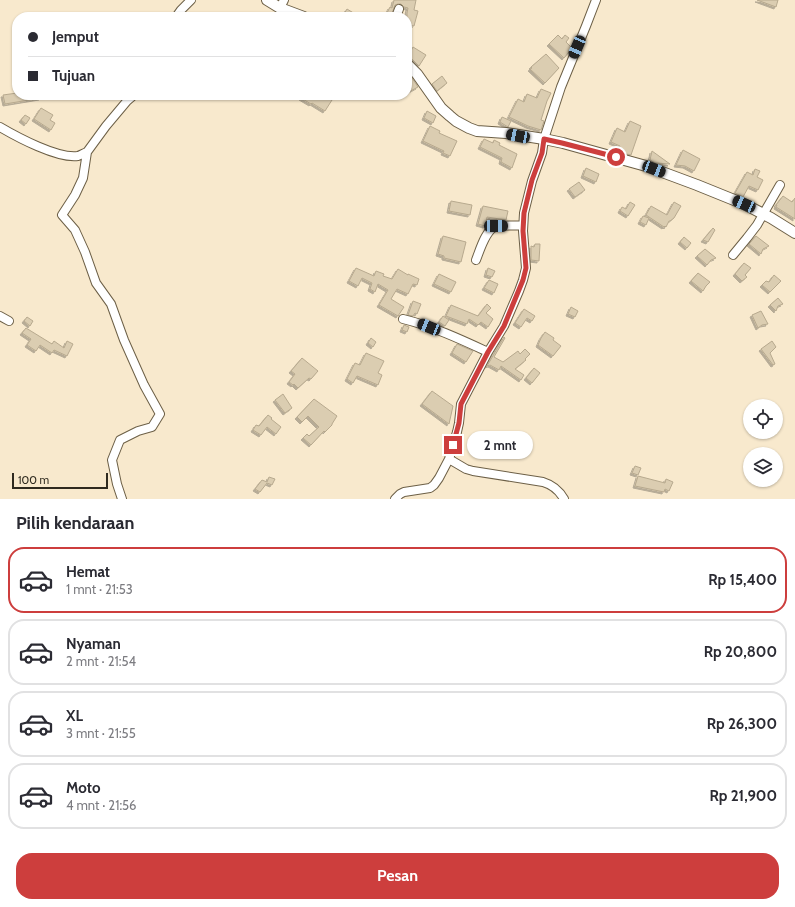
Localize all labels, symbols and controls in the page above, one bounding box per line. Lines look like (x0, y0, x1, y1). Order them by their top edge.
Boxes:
text: Jemput (52, 28, 99, 46)
car (567, 34, 587, 60)
text: Tujuan (52, 67, 95, 85)
car (505, 128, 531, 144)
route start (607, 148, 625, 166)
car (641, 159, 667, 179)
car (731, 194, 757, 214)
car (484, 220, 508, 232)
car (416, 317, 442, 337)
map controls (743, 399, 783, 487)
button: locate (743, 399, 783, 439)
callout: 2 mnt (467, 431, 533, 459)
route end (444, 436, 462, 454)
text: 2 mnt (484, 437, 516, 453)
button: layers (743, 447, 783, 487)
scale bar (12, 471, 108, 490)
text: 100 m (18, 473, 49, 487)
text: Pilih kendaraan (16, 512, 134, 534)
icon: car (18, 562, 54, 598)
text: Hemat (66, 563, 110, 581)
text: Rp 15,400 (708, 571, 777, 589)
text: 1 mnt · 21:53 (66, 581, 133, 597)
icon: car (18, 634, 54, 670)
text: Nyaman (66, 635, 121, 653)
text: Rp 20,800 (704, 643, 777, 661)
text: 2 mnt · 21:54 (66, 653, 136, 669)
icon: car (18, 706, 54, 742)
text: XL (66, 707, 83, 725)
text: Rp 26,300 (707, 715, 777, 733)
text: 3 mnt · 21:55 (66, 725, 136, 741)
icon: car (18, 778, 54, 814)
text: Moto (66, 779, 100, 797)
text: Rp 21,900 (709, 787, 777, 805)
text: 4 mnt · 21:56 (66, 797, 137, 813)
button: Pesan (16, 853, 779, 899)

